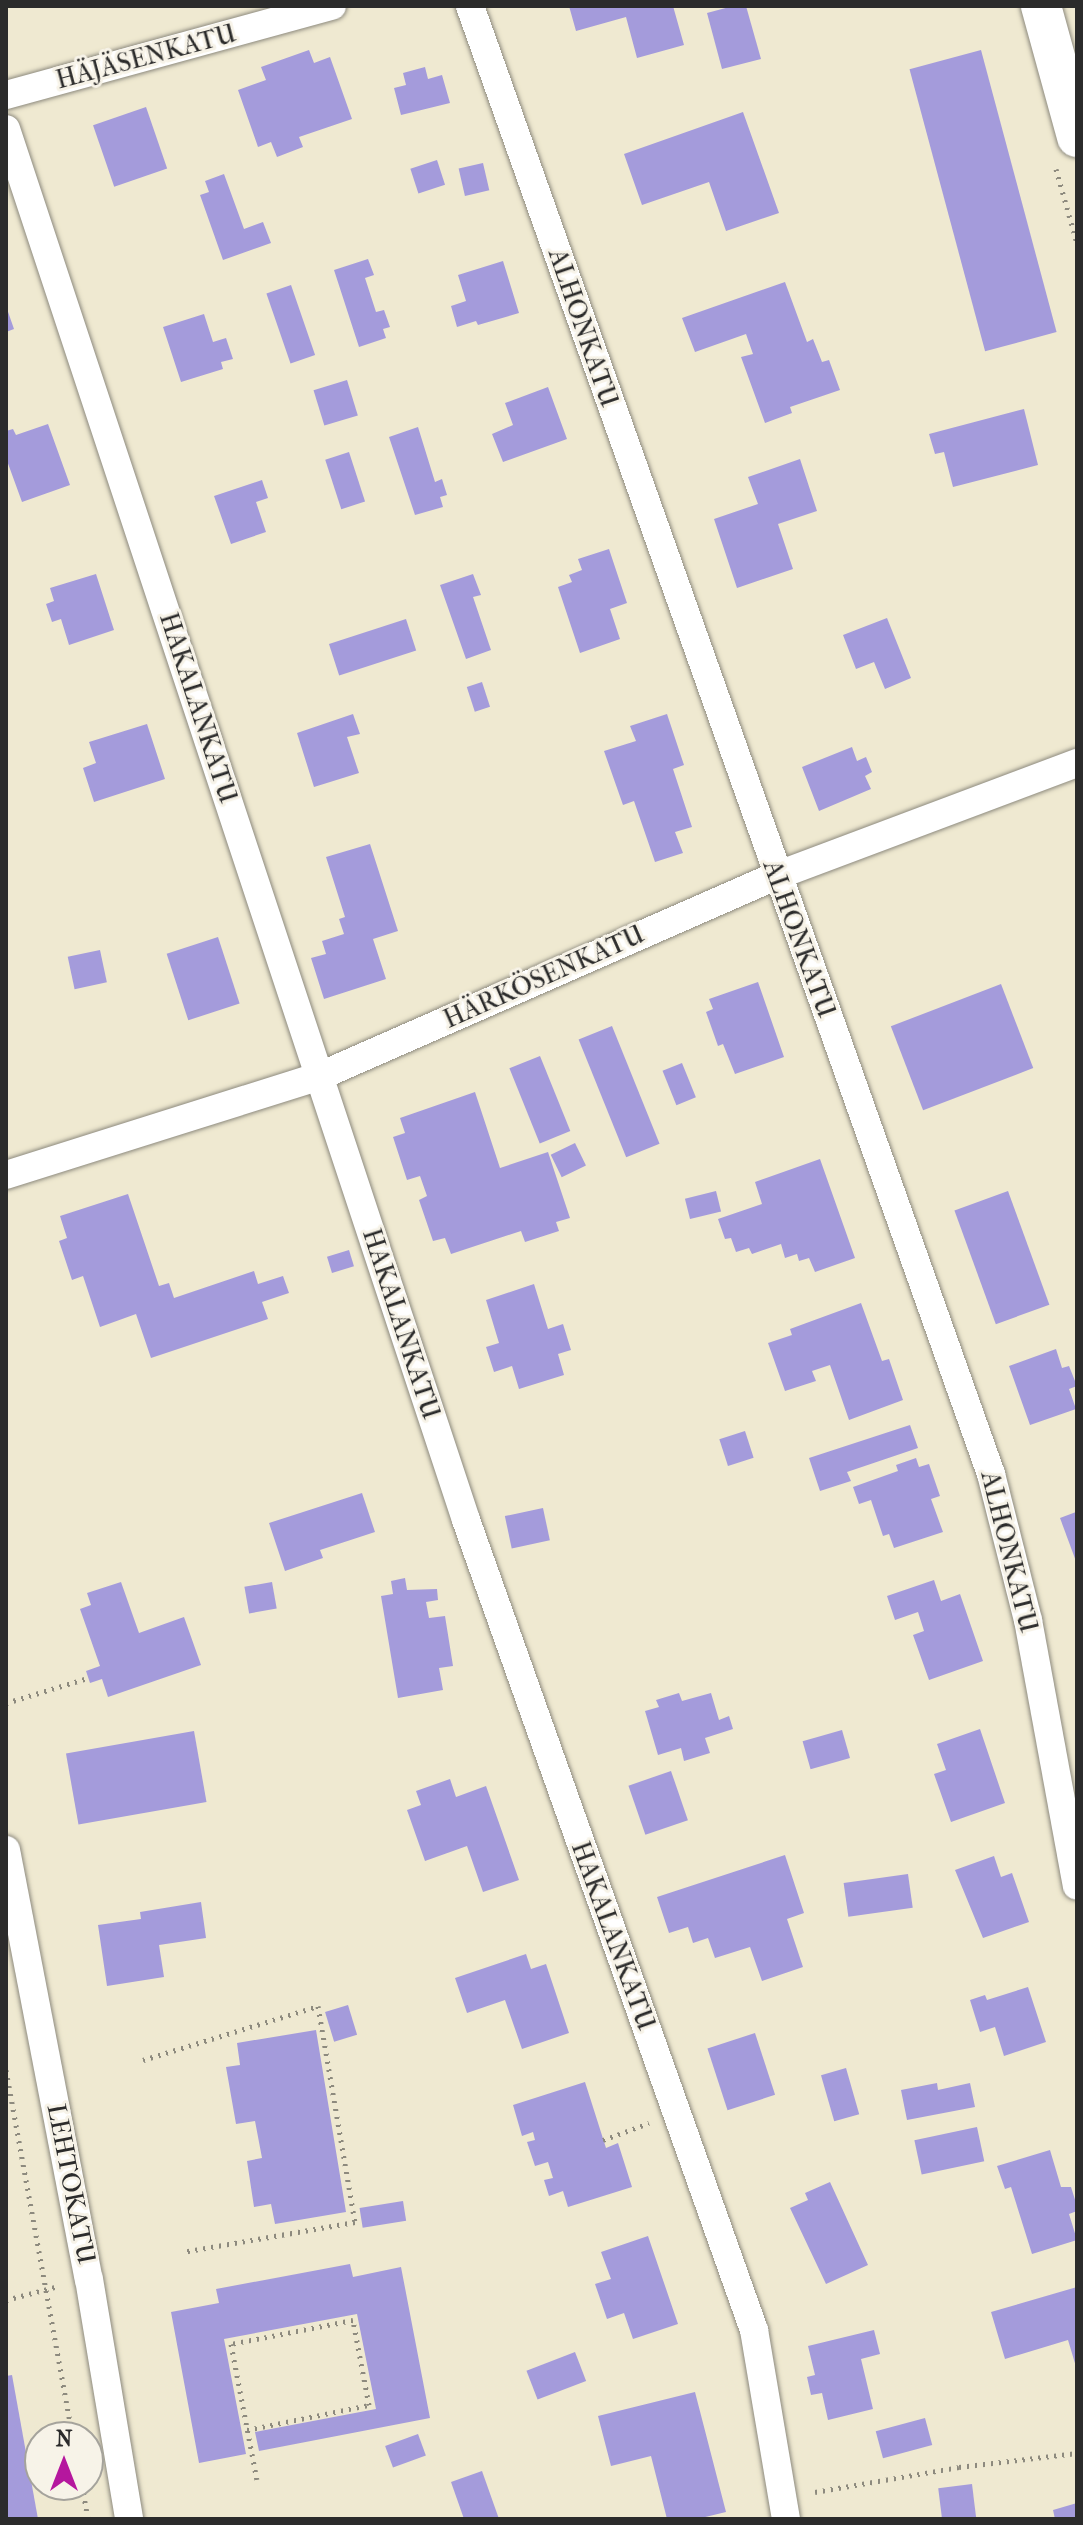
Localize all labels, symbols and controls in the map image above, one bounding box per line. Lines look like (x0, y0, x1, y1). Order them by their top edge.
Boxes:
street label: HÄJÄSENKATU (53, 18, 239, 96)
street label: ALHONKATU (541, 245, 625, 411)
street label: HAKALANKATU (152, 609, 244, 807)
street label: ALHONKATU (756, 856, 842, 1022)
street label: HÄRKÖSENKATU (439, 919, 649, 1035)
street label: HAKALANKATU (355, 1225, 447, 1423)
street label: ALHONKATU (974, 1468, 1044, 1636)
street label: HAKALANKATU (564, 1837, 662, 2035)
street label: LEHTOKATU (40, 2101, 102, 2267)
north arrow (24, 2421, 104, 2501)
text: N (56, 2426, 72, 2452)

